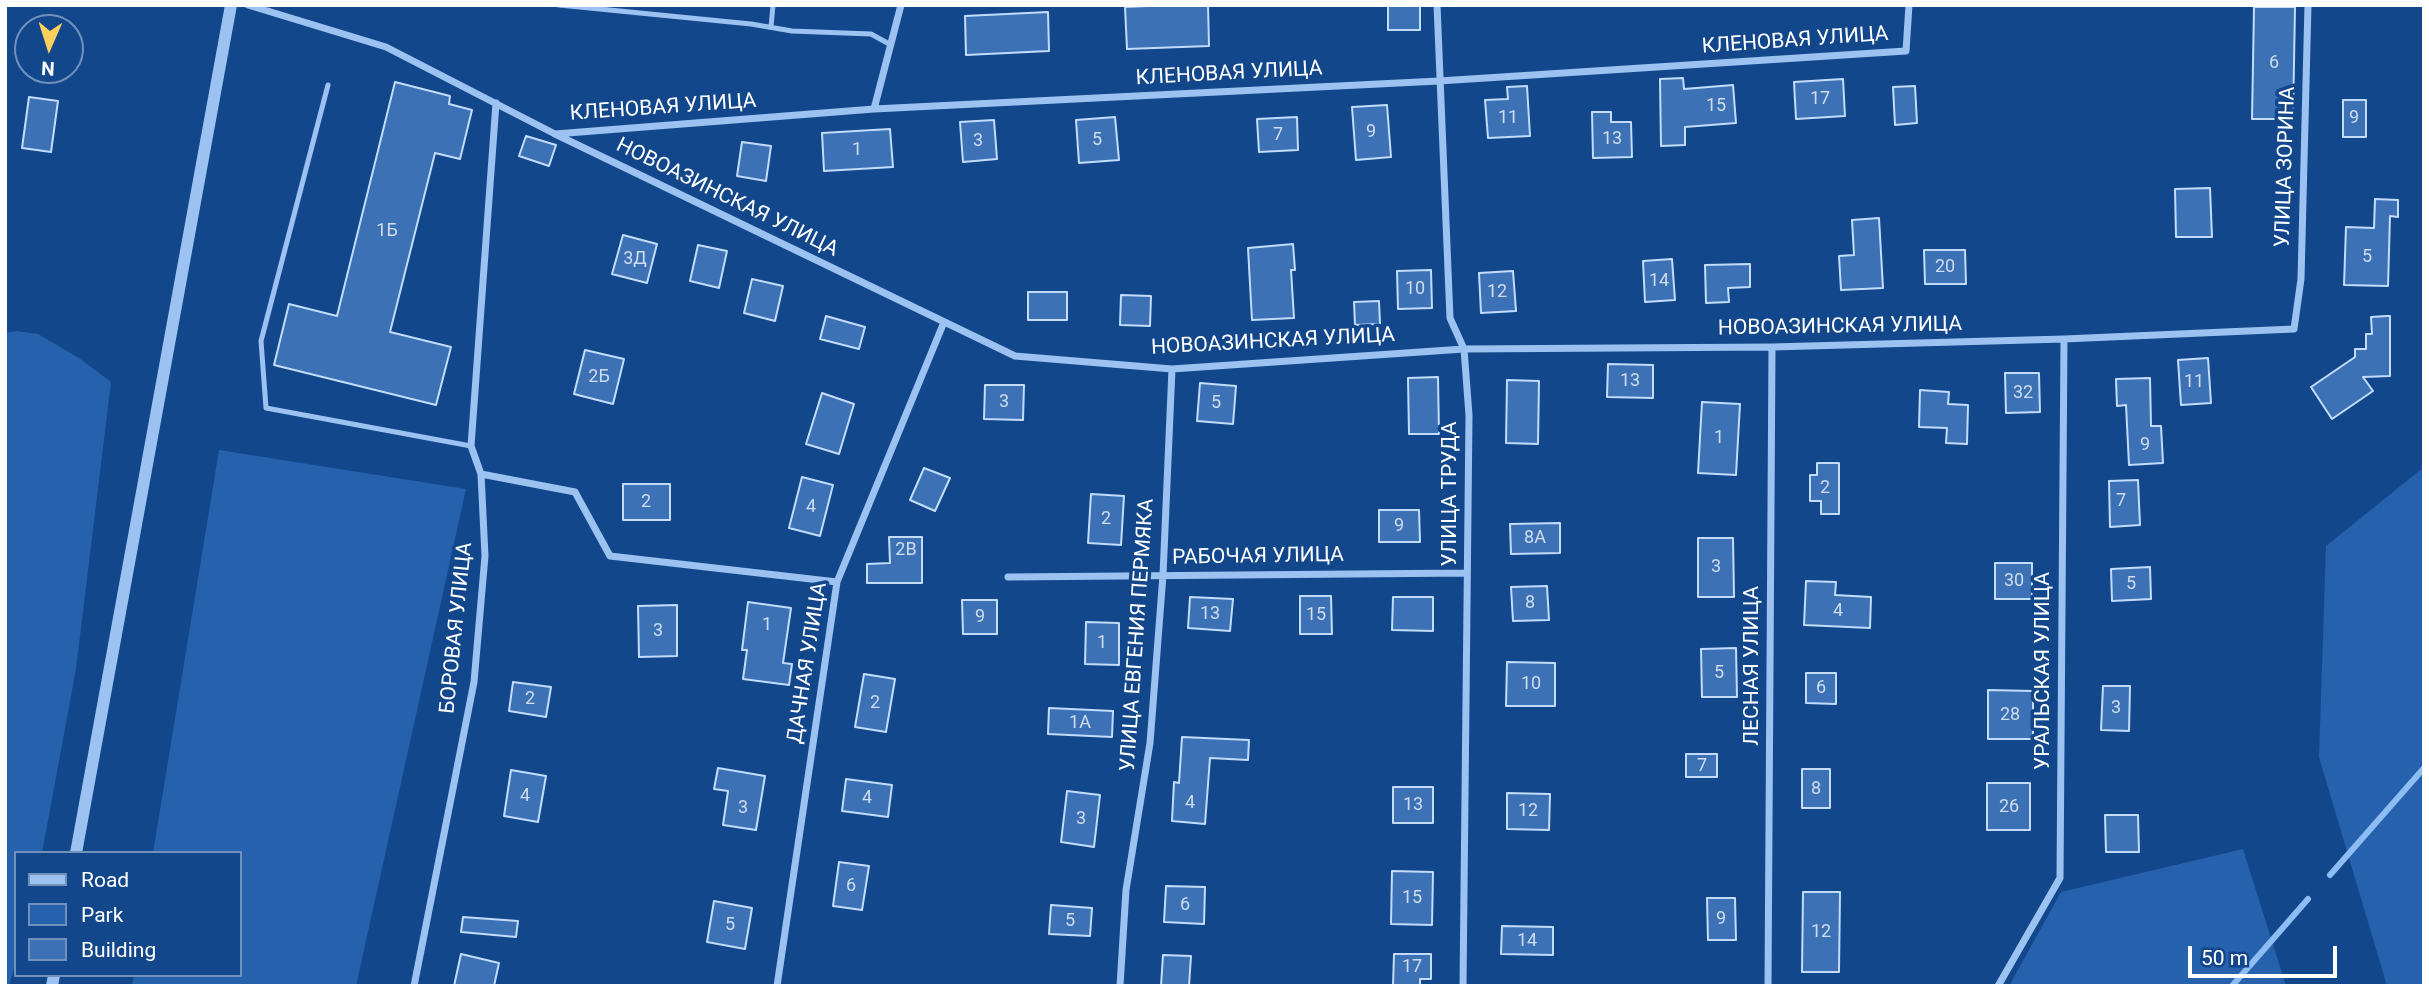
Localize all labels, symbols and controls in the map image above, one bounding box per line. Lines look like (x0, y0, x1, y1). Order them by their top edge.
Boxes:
north arrow (14, 14, 84, 84)
street label: КЛЕНОВАЯ УЛИЦА (1701, 22, 1889, 60)
house number: 6 (2269, 52, 2279, 74)
text: N (41, 57, 55, 80)
street label: КЛЕНОВАЯ УЛИЦА (1135, 57, 1323, 91)
street label: УЛИЦА ЗОРИНА (2271, 86, 2301, 248)
house number: 17 (1810, 88, 1830, 110)
street label: КЛЕНОВАЯ УЛИЦА (569, 89, 757, 127)
house number: 15 (1706, 95, 1726, 117)
house number: 11 (1498, 107, 1518, 129)
house number: 9 (2349, 107, 2359, 129)
house number: 9 (1366, 121, 1376, 143)
house number: 7 (1273, 124, 1283, 146)
house number: 13 (1602, 128, 1622, 150)
house number: 5 (1092, 129, 1102, 151)
house number: 3 (973, 130, 983, 152)
street label: НОВОАЗИНСКАЯ УЛИЦА (612, 133, 842, 263)
house number: 1 (852, 139, 862, 161)
house number: 1Б (376, 220, 398, 242)
house number: 5 (2362, 246, 2372, 268)
house number: 3Д (623, 248, 647, 270)
house number: 20 (1935, 256, 1955, 278)
house number: 14 (1649, 270, 1669, 292)
house number: 10 (1405, 278, 1425, 300)
house number: 12 (1487, 281, 1507, 303)
street label: НОВОАЗИНСКАЯ УЛИЦА (1718, 312, 1962, 342)
street label: НОВОАЗИНСКАЯ УЛИЦА (1150, 323, 1396, 361)
house number: 2Б (588, 366, 610, 388)
house number: 13 (1620, 370, 1640, 392)
house number: 11 (2184, 371, 2204, 393)
house number: 32 (2013, 382, 2033, 404)
house number: 3 (999, 391, 1009, 413)
house number: 5 (1211, 392, 1221, 414)
street label: УЛИЦА ТРУДА (1438, 422, 1464, 566)
house number: 1 (1714, 427, 1724, 449)
house number: 9 (2140, 434, 2150, 456)
house number: 2 (1820, 477, 1830, 499)
house number: 7 (2116, 490, 2126, 512)
house number: 2 (641, 491, 651, 513)
house number: 4 (806, 496, 816, 518)
street label: УЛИЦА ЕВГЕНИЯ ПЕРМЯКА (1116, 498, 1160, 772)
house number: 2 (1101, 508, 1111, 530)
house number: 9 (1394, 515, 1404, 537)
house number: 8А (1524, 527, 1546, 549)
house number: 2В (895, 539, 917, 561)
street label: БОРОВАЯ УЛИЦА (435, 541, 479, 715)
street label: РАБОЧАЯ УЛИЦА (1172, 543, 1344, 571)
house number: 3 (1711, 556, 1721, 578)
house number: 30 (2004, 570, 2024, 592)
street label: УРАЛЬСКАЯ УЛИЦА (2031, 572, 2057, 770)
house number: 5 (2126, 573, 2136, 595)
street label: ДАЧНАЯ УЛИЦА (783, 581, 833, 745)
street label: ЛЕСНАЯ УЛИЦА (1740, 586, 1766, 746)
house number: 8 (1525, 592, 1535, 614)
house number: 4 (1833, 600, 1843, 622)
house number: 13 (1200, 603, 1220, 625)
house number: 15 (1306, 604, 1326, 626)
house number: 9 (975, 606, 985, 628)
house number: 1 (762, 614, 772, 636)
house number: 3 (653, 620, 663, 642)
house number: 1 (1097, 632, 1107, 654)
house number: 5 (1714, 662, 1724, 684)
house number: 10 (1521, 673, 1541, 695)
house number: 6 (1816, 677, 1826, 699)
house number: 2 (525, 688, 535, 710)
house number: 2 (870, 692, 880, 714)
house number: 3 (2111, 697, 2121, 719)
house number: 28 (2000, 704, 2020, 726)
house number: 1А (1069, 712, 1091, 734)
house number: 7 (1697, 755, 1707, 777)
house number: 8 (1811, 778, 1821, 800)
house number: 4 (520, 785, 530, 807)
house number: 4 (862, 787, 872, 809)
house number: 4 (1185, 792, 1195, 814)
house number: 13 (1403, 794, 1423, 816)
house number: 26 (1999, 796, 2019, 818)
house number: 3 (738, 797, 748, 819)
house number: 12 (1518, 800, 1538, 822)
house number: 3 (1076, 808, 1086, 830)
legend (14, 851, 242, 977)
text: Road (81, 868, 129, 892)
house number: 6 (846, 875, 856, 897)
house number: 15 (1402, 887, 1422, 909)
house number: 6 (1180, 894, 1190, 916)
text: Park (81, 903, 123, 927)
house number: 9 (1716, 908, 1726, 930)
house number: 5 (1065, 910, 1075, 932)
house number: 5 (725, 914, 735, 936)
house number: 12 (1811, 921, 1831, 943)
house number: 14 (1517, 930, 1537, 952)
scale bar (2191, 932, 2340, 976)
text: Building (81, 938, 156, 962)
text: 50 m (2201, 946, 2248, 970)
house number: 17 (1402, 956, 1422, 978)

